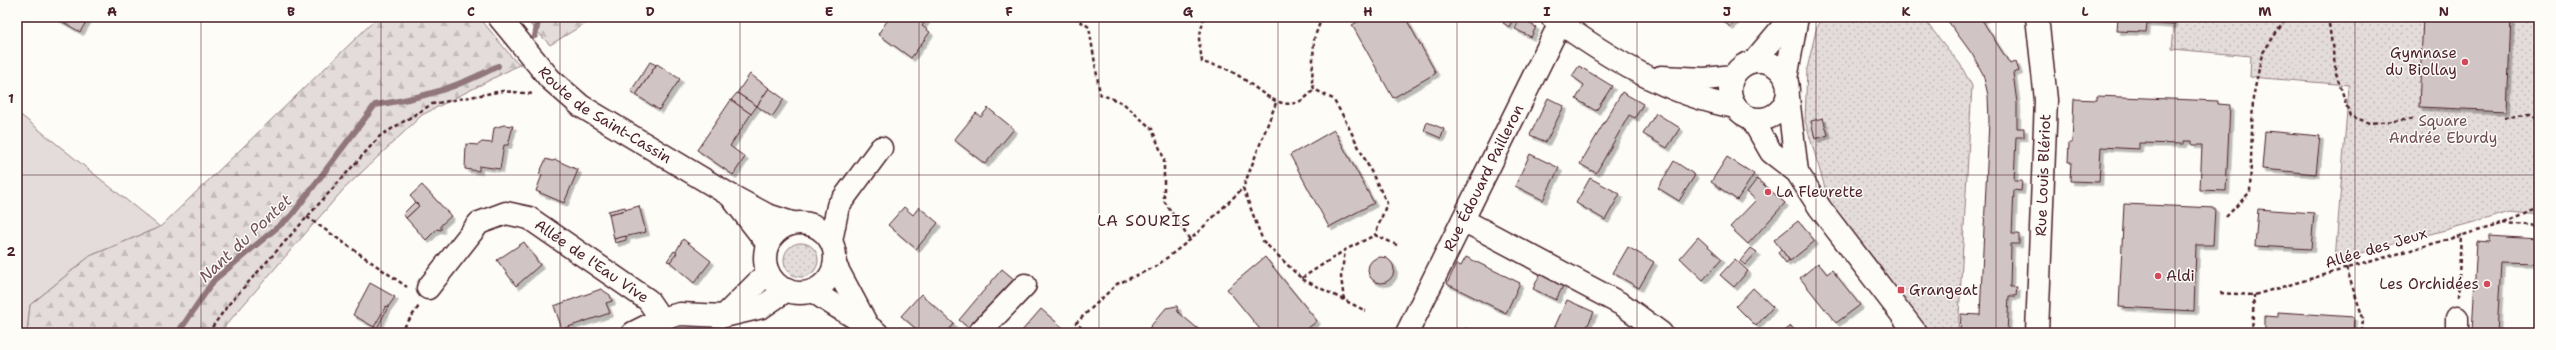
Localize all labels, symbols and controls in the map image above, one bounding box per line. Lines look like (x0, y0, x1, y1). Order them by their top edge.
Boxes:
text: A (107, 3, 117, 20)
text: B (287, 3, 295, 20)
text: C (467, 3, 475, 20)
text: D (645, 3, 655, 20)
text: E (825, 3, 834, 20)
text: F (1005, 3, 1013, 20)
text: G (1183, 3, 1194, 20)
text: H (1363, 3, 1373, 20)
text: I (1543, 3, 1551, 20)
text: J (1723, 3, 1731, 20)
text: K (1902, 3, 1911, 20)
text: L (2081, 3, 2089, 20)
text: M (2258, 3, 2272, 20)
text: N (2439, 3, 2449, 20)
place label: Gymnase du Biollay (2385, 43, 2457, 80)
marker: Gymnase du Biollay (2460, 57, 2470, 67)
street label: Route de Saint-Cassin (534, 62, 675, 168)
text: 1 (8, 90, 14, 107)
street label: Rue Édouard Pailleron (1439, 101, 1528, 255)
park label: Square Andrée Eburdy (2389, 111, 2497, 148)
street label: Rue Louis Blériot (2031, 114, 2055, 237)
place label: La Fleurette (1776, 182, 1863, 202)
marker: La Fleurette (1763, 187, 1773, 197)
water label: Nant du Pontet (194, 190, 296, 287)
district label: LA SOURIS (1097, 210, 1191, 231)
street label: Allée de l'Eau Vive (531, 215, 653, 308)
street label: Allée des Jeux (2323, 223, 2430, 273)
text: 2 (6, 243, 16, 260)
place label: Aldi (2166, 266, 2195, 286)
marker: Aldi (2153, 271, 2163, 281)
place label: Les Orchidées (2379, 274, 2479, 294)
marker: Les Orchidées (2482, 279, 2492, 289)
place label: Grangeat (1909, 280, 1978, 300)
marker: Grangeat (1896, 285, 1906, 295)

